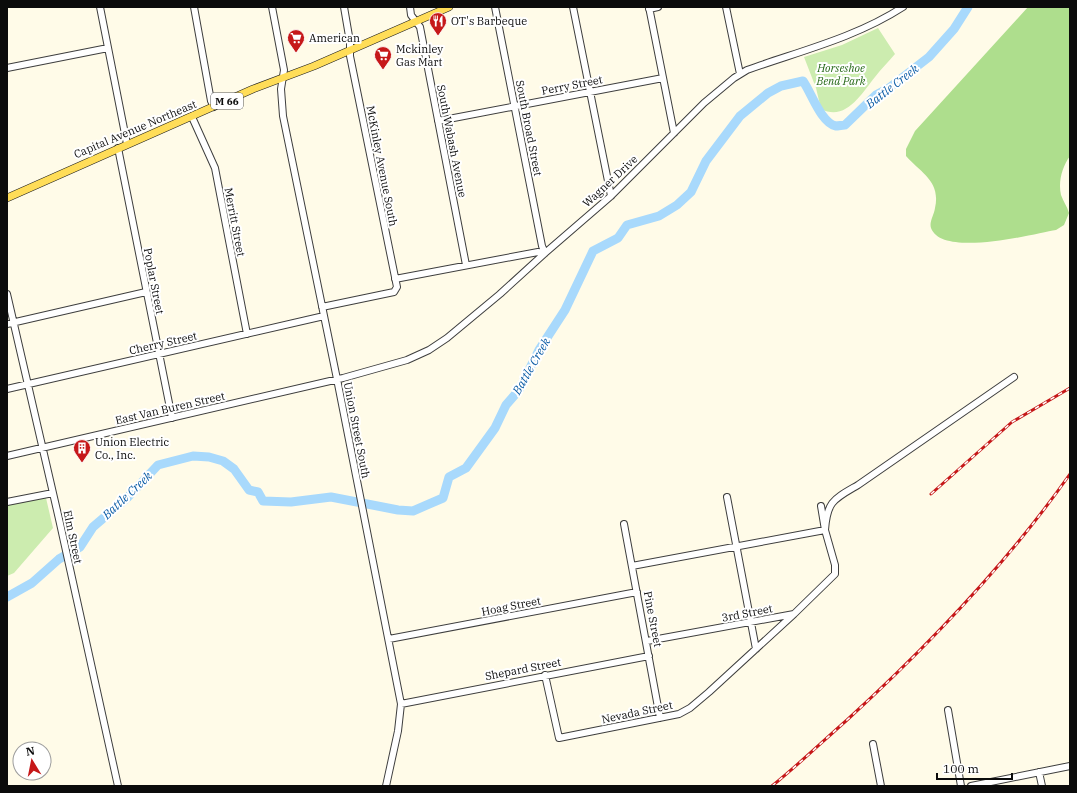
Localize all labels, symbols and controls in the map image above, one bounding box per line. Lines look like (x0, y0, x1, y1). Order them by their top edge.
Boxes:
restaurant icon: OT's Barbeque (428, 11, 448, 36)
place label: OT's Barbeque (451, 14, 527, 28)
supermarket icon: American (286, 28, 306, 53)
place label: American (309, 31, 360, 45)
place label: Mckinley Gas Mart (396, 42, 443, 69)
supermarket icon: Mckinley Gas Mart (373, 45, 393, 70)
water label: Battle Creek (862, 60, 922, 112)
park label: Horseshoe Bend Park (815, 61, 866, 88)
street label: Perry Street (540, 72, 604, 98)
street label: South Broad Street (513, 79, 545, 177)
street label: South Wabash Avenue (434, 83, 470, 199)
road number: M 66 (211, 93, 243, 109)
street label: Capital Avenue Northeast (72, 97, 199, 161)
street label: McKinley Avenue South (363, 105, 401, 228)
street label: Wagner Drive (580, 152, 640, 210)
street label: Merritt Street (221, 186, 249, 258)
street label: Poplar Street (141, 247, 167, 315)
street label: Cherry Street (128, 328, 198, 358)
water label: Battle Creek (508, 335, 553, 398)
street label: Union Street South (341, 381, 373, 480)
street label: East Van Buren Street (114, 389, 226, 427)
place label: Union Electric Co., Inc. (95, 435, 170, 462)
building icon: Union Electric Co., Inc. (72, 438, 92, 463)
water label: Battle Creek (98, 468, 155, 523)
street label: Elm Street (61, 509, 86, 565)
street label: Pine Street (641, 590, 665, 648)
street label: Hoag Street (480, 593, 542, 619)
street label: 3rd Street (720, 601, 774, 625)
street label: Shepard Street (484, 655, 562, 683)
street label: Nevada Street (600, 698, 674, 726)
north arrow (12, 741, 52, 781)
text: N (25, 743, 36, 759)
scale bar (937, 755, 1012, 781)
text: 100 m (943, 761, 979, 776)

